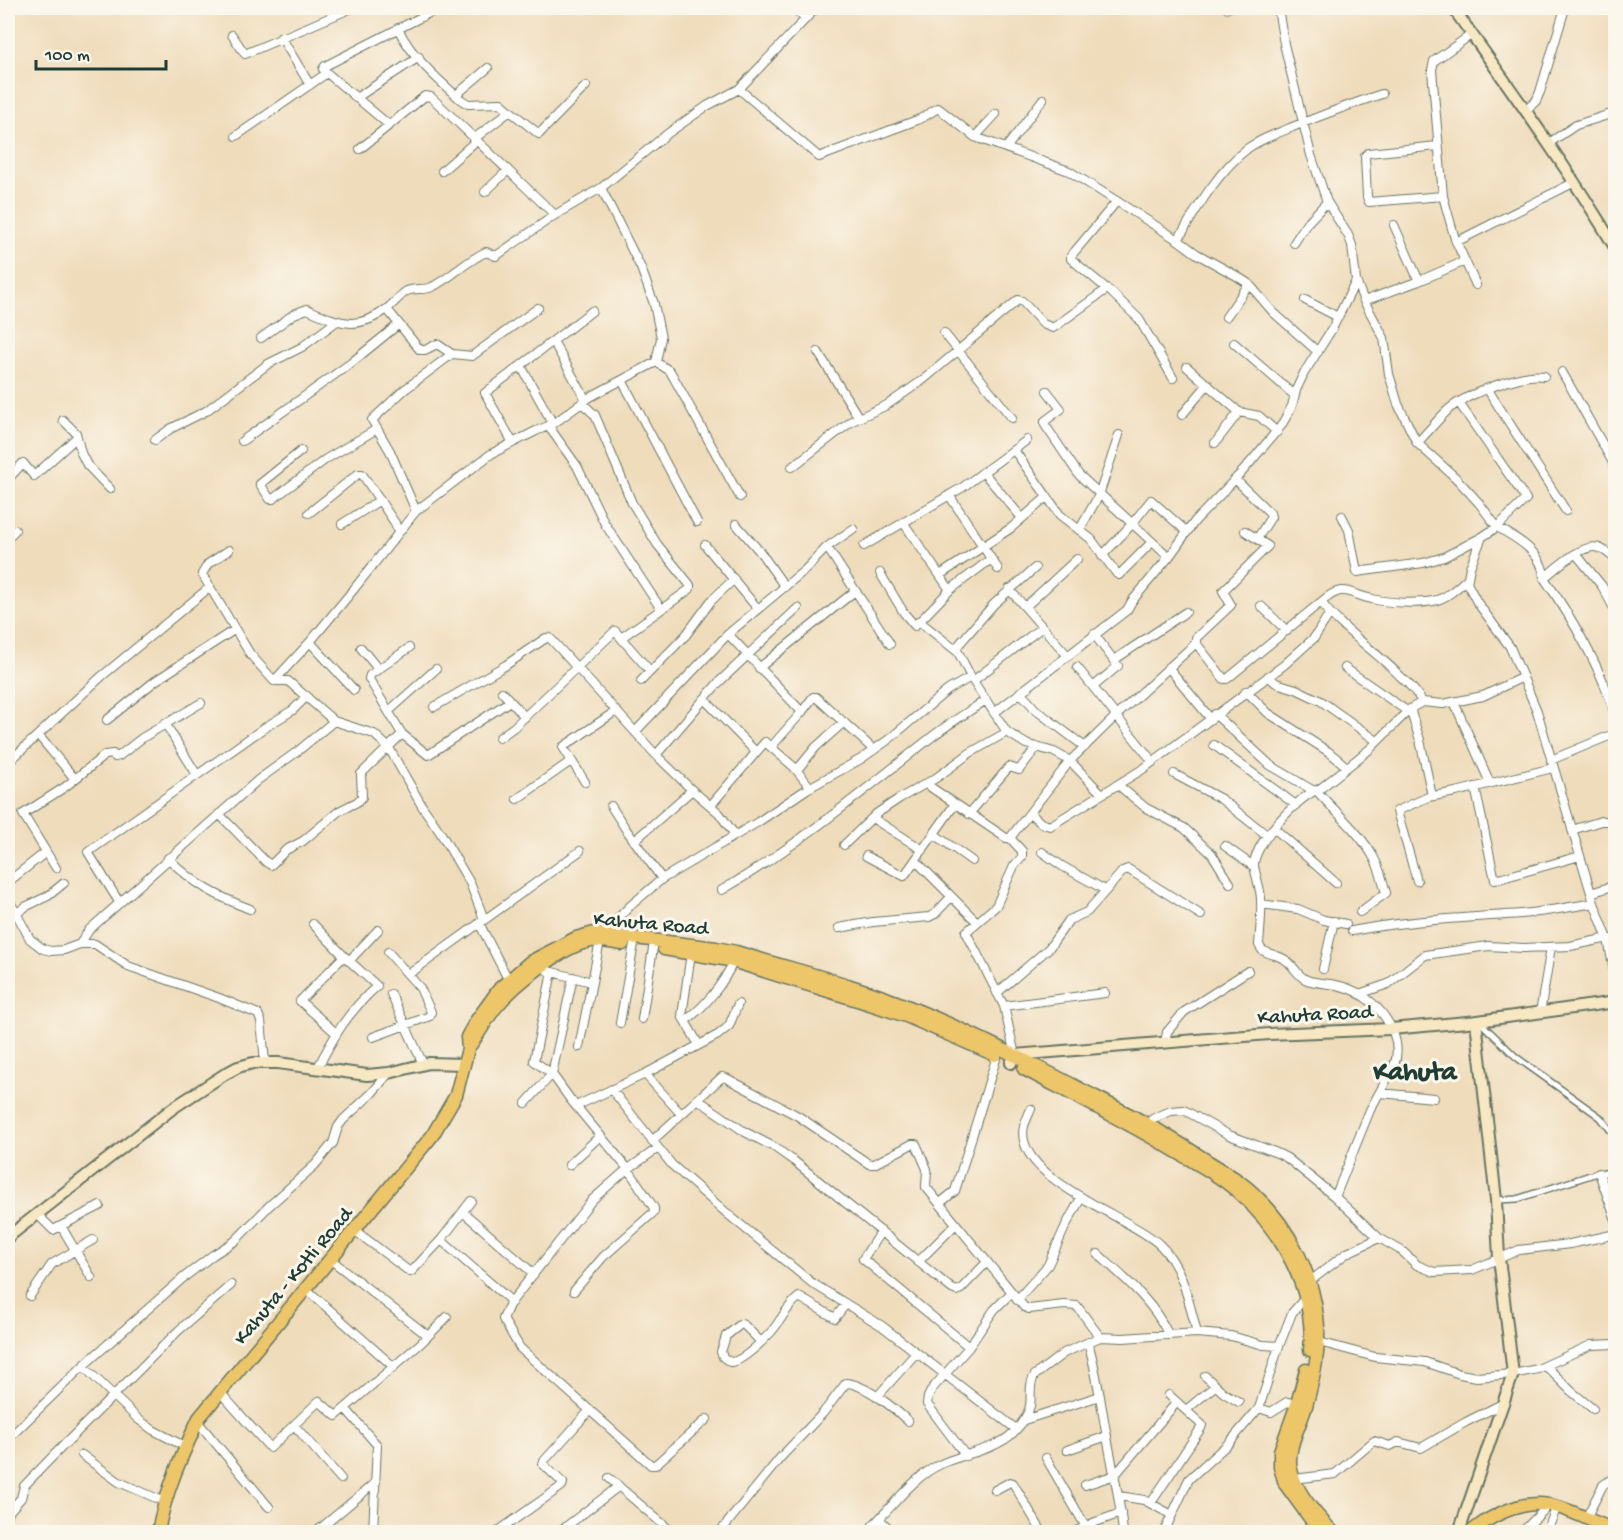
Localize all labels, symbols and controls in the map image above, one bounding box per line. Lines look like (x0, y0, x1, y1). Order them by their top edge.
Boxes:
scale bar (36, 33, 166, 71)
text: 100 m (44, 46, 90, 67)
street label: Kahuta Road (592, 908, 711, 943)
street label: Kahuta Road (1257, 1001, 1375, 1032)
district label: Kahuta (1372, 1058, 1459, 1090)
street label: Kahuta - Kotli Road (230, 1202, 361, 1351)

